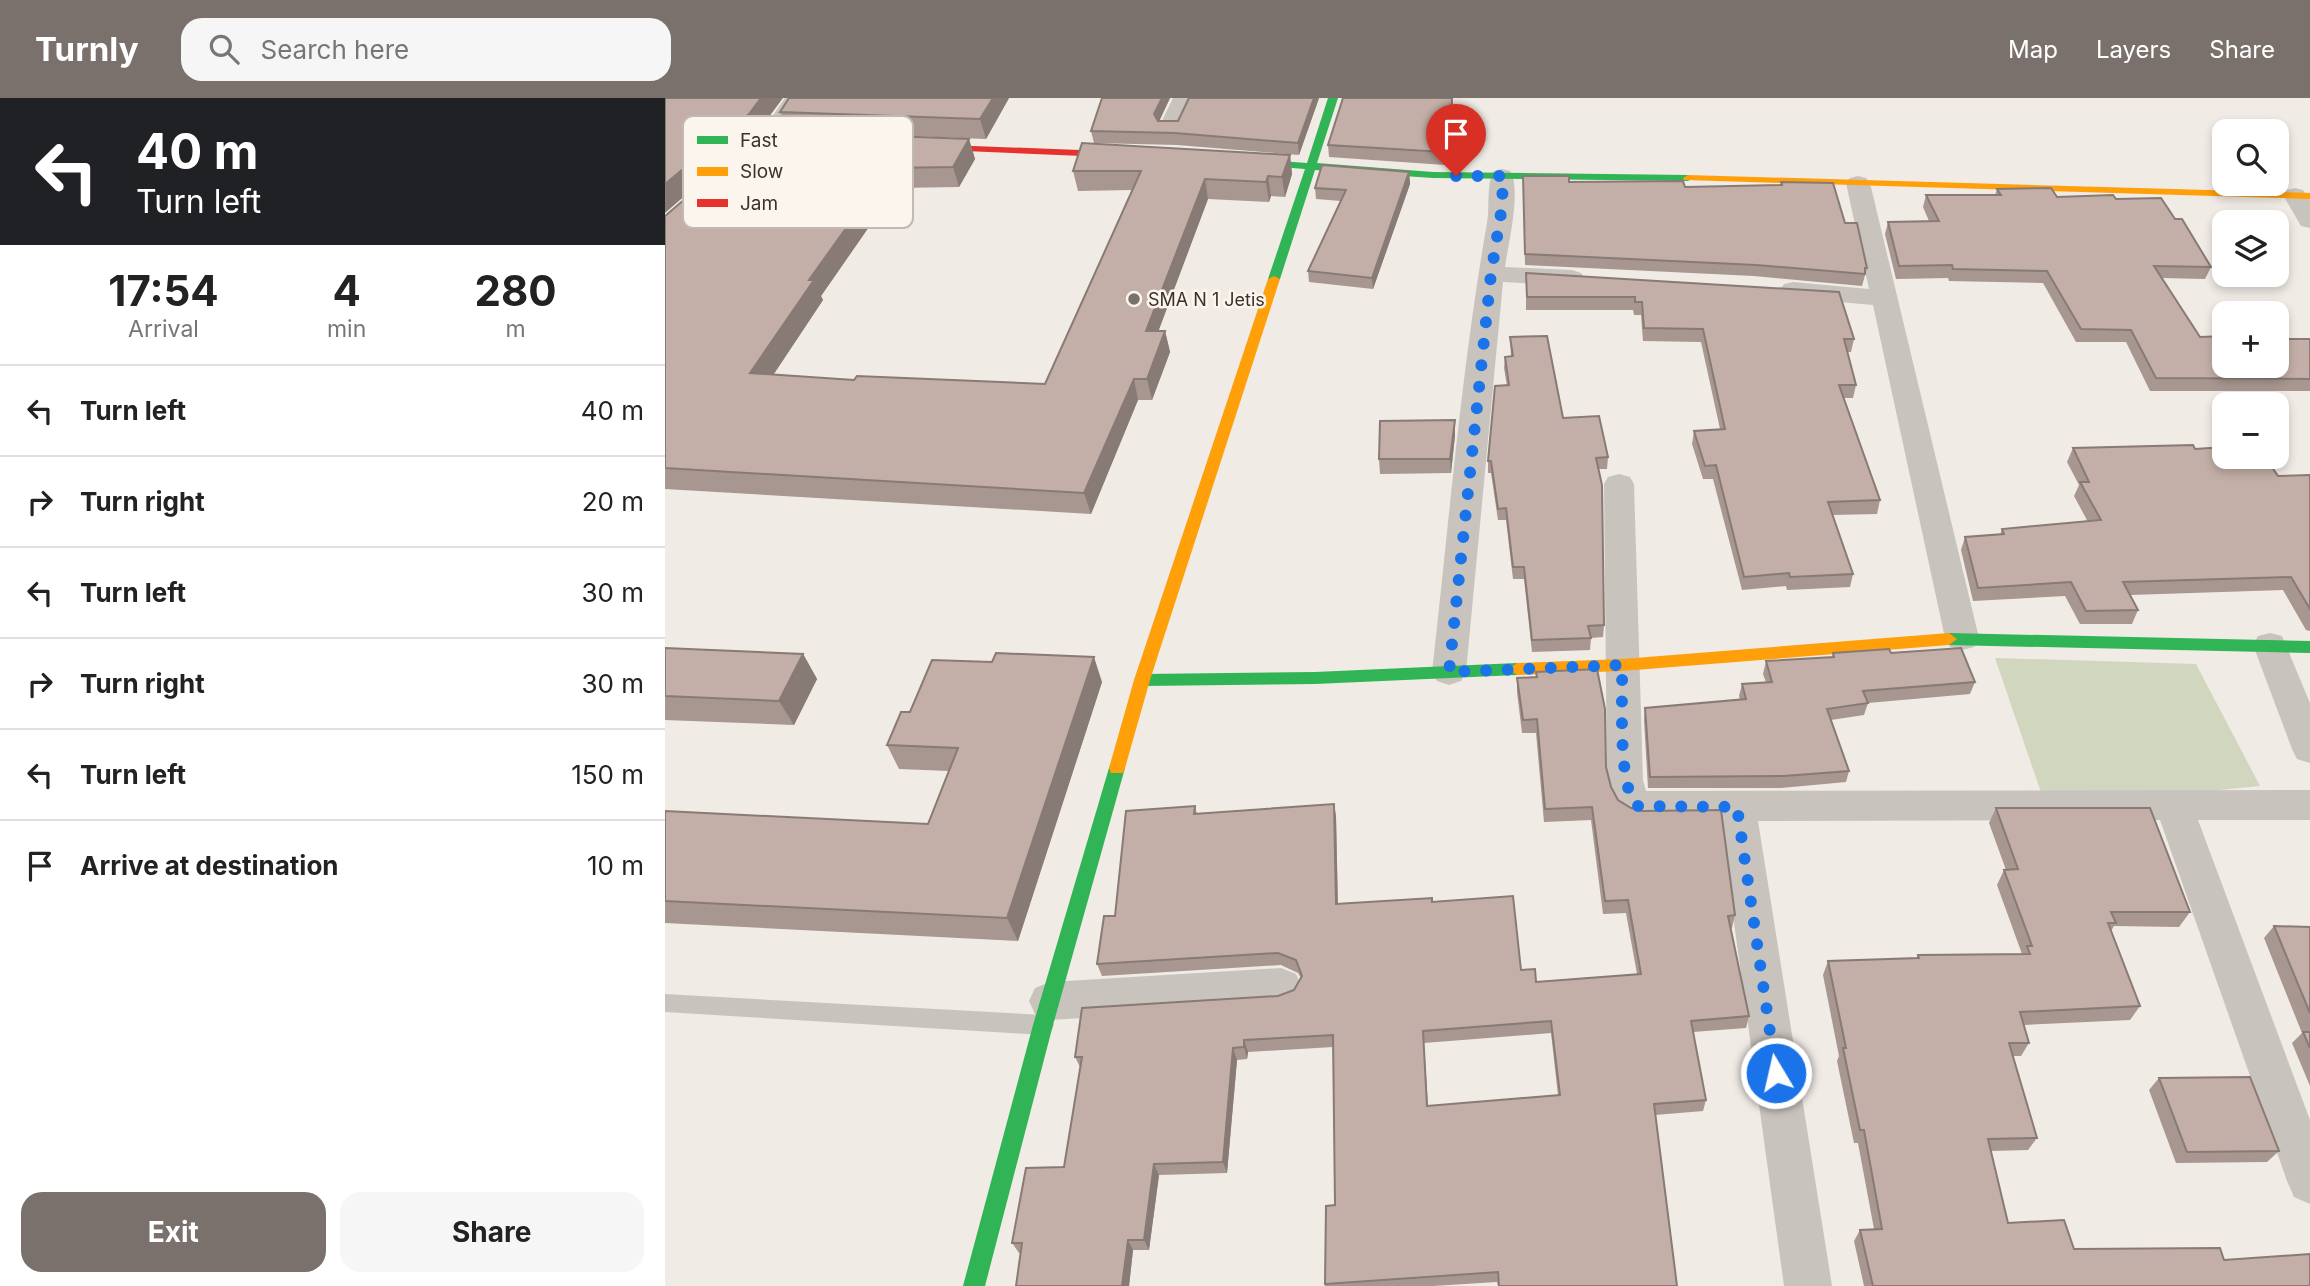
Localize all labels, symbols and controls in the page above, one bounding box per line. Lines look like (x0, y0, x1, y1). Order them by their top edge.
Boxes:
search box (181, 18, 671, 81)
text: Turnly (35, 29, 139, 69)
icon: search (205, 30, 243, 68)
text: Search here (261, 34, 409, 65)
text: Map (2008, 35, 2058, 64)
text: Layers (2096, 35, 2171, 64)
text: Share (2209, 35, 2275, 64)
pin (1426, 104, 1486, 176)
icon: arrive (1437, 115, 1475, 153)
legend (683, 116, 913, 228)
map controls (2212, 119, 2289, 469)
button: search (2212, 119, 2289, 196)
text: 40 m (136, 122, 259, 181)
icon: left (21, 126, 112, 217)
text: Fast (740, 129, 778, 152)
text: Slow (740, 160, 783, 183)
text: Turn left (136, 182, 261, 221)
text: Jam (740, 192, 778, 215)
button: layers (2212, 210, 2289, 287)
text: 17:54 (108, 265, 219, 316)
text: 4 (332, 265, 361, 316)
text: 280 (475, 265, 557, 316)
place label: SMA N 1 Jetis (1148, 289, 1265, 310)
marker: SMA N 1 Jetis (1126, 291, 1142, 307)
button: + (2212, 301, 2289, 378)
text: Arrival (128, 315, 199, 343)
text: min (327, 315, 366, 343)
text: m (506, 315, 526, 343)
icon: left (21, 392, 59, 430)
button: − (2212, 392, 2289, 469)
text: Turn left (80, 395, 186, 426)
text: 40 m (581, 395, 644, 426)
icon: right (21, 483, 59, 521)
text: Turn right (80, 486, 205, 517)
text: 20 m (582, 486, 644, 517)
icon: left (21, 574, 59, 612)
text: Turn left (80, 577, 186, 608)
text: 30 m (581, 577, 644, 608)
icon: right (21, 665, 59, 703)
text: Turn right (80, 668, 205, 699)
text: 30 m (581, 668, 644, 699)
icon: left (21, 756, 59, 794)
text: Turn left (80, 759, 186, 790)
text: 150 m (571, 759, 644, 790)
icon: arrive (21, 847, 59, 885)
text: Arrive at destination (80, 850, 339, 881)
text: 10 m (587, 850, 644, 881)
position arrow (1739, 1036, 1813, 1110)
button: Exit (21, 1192, 326, 1272)
button: Share (340, 1192, 644, 1272)

